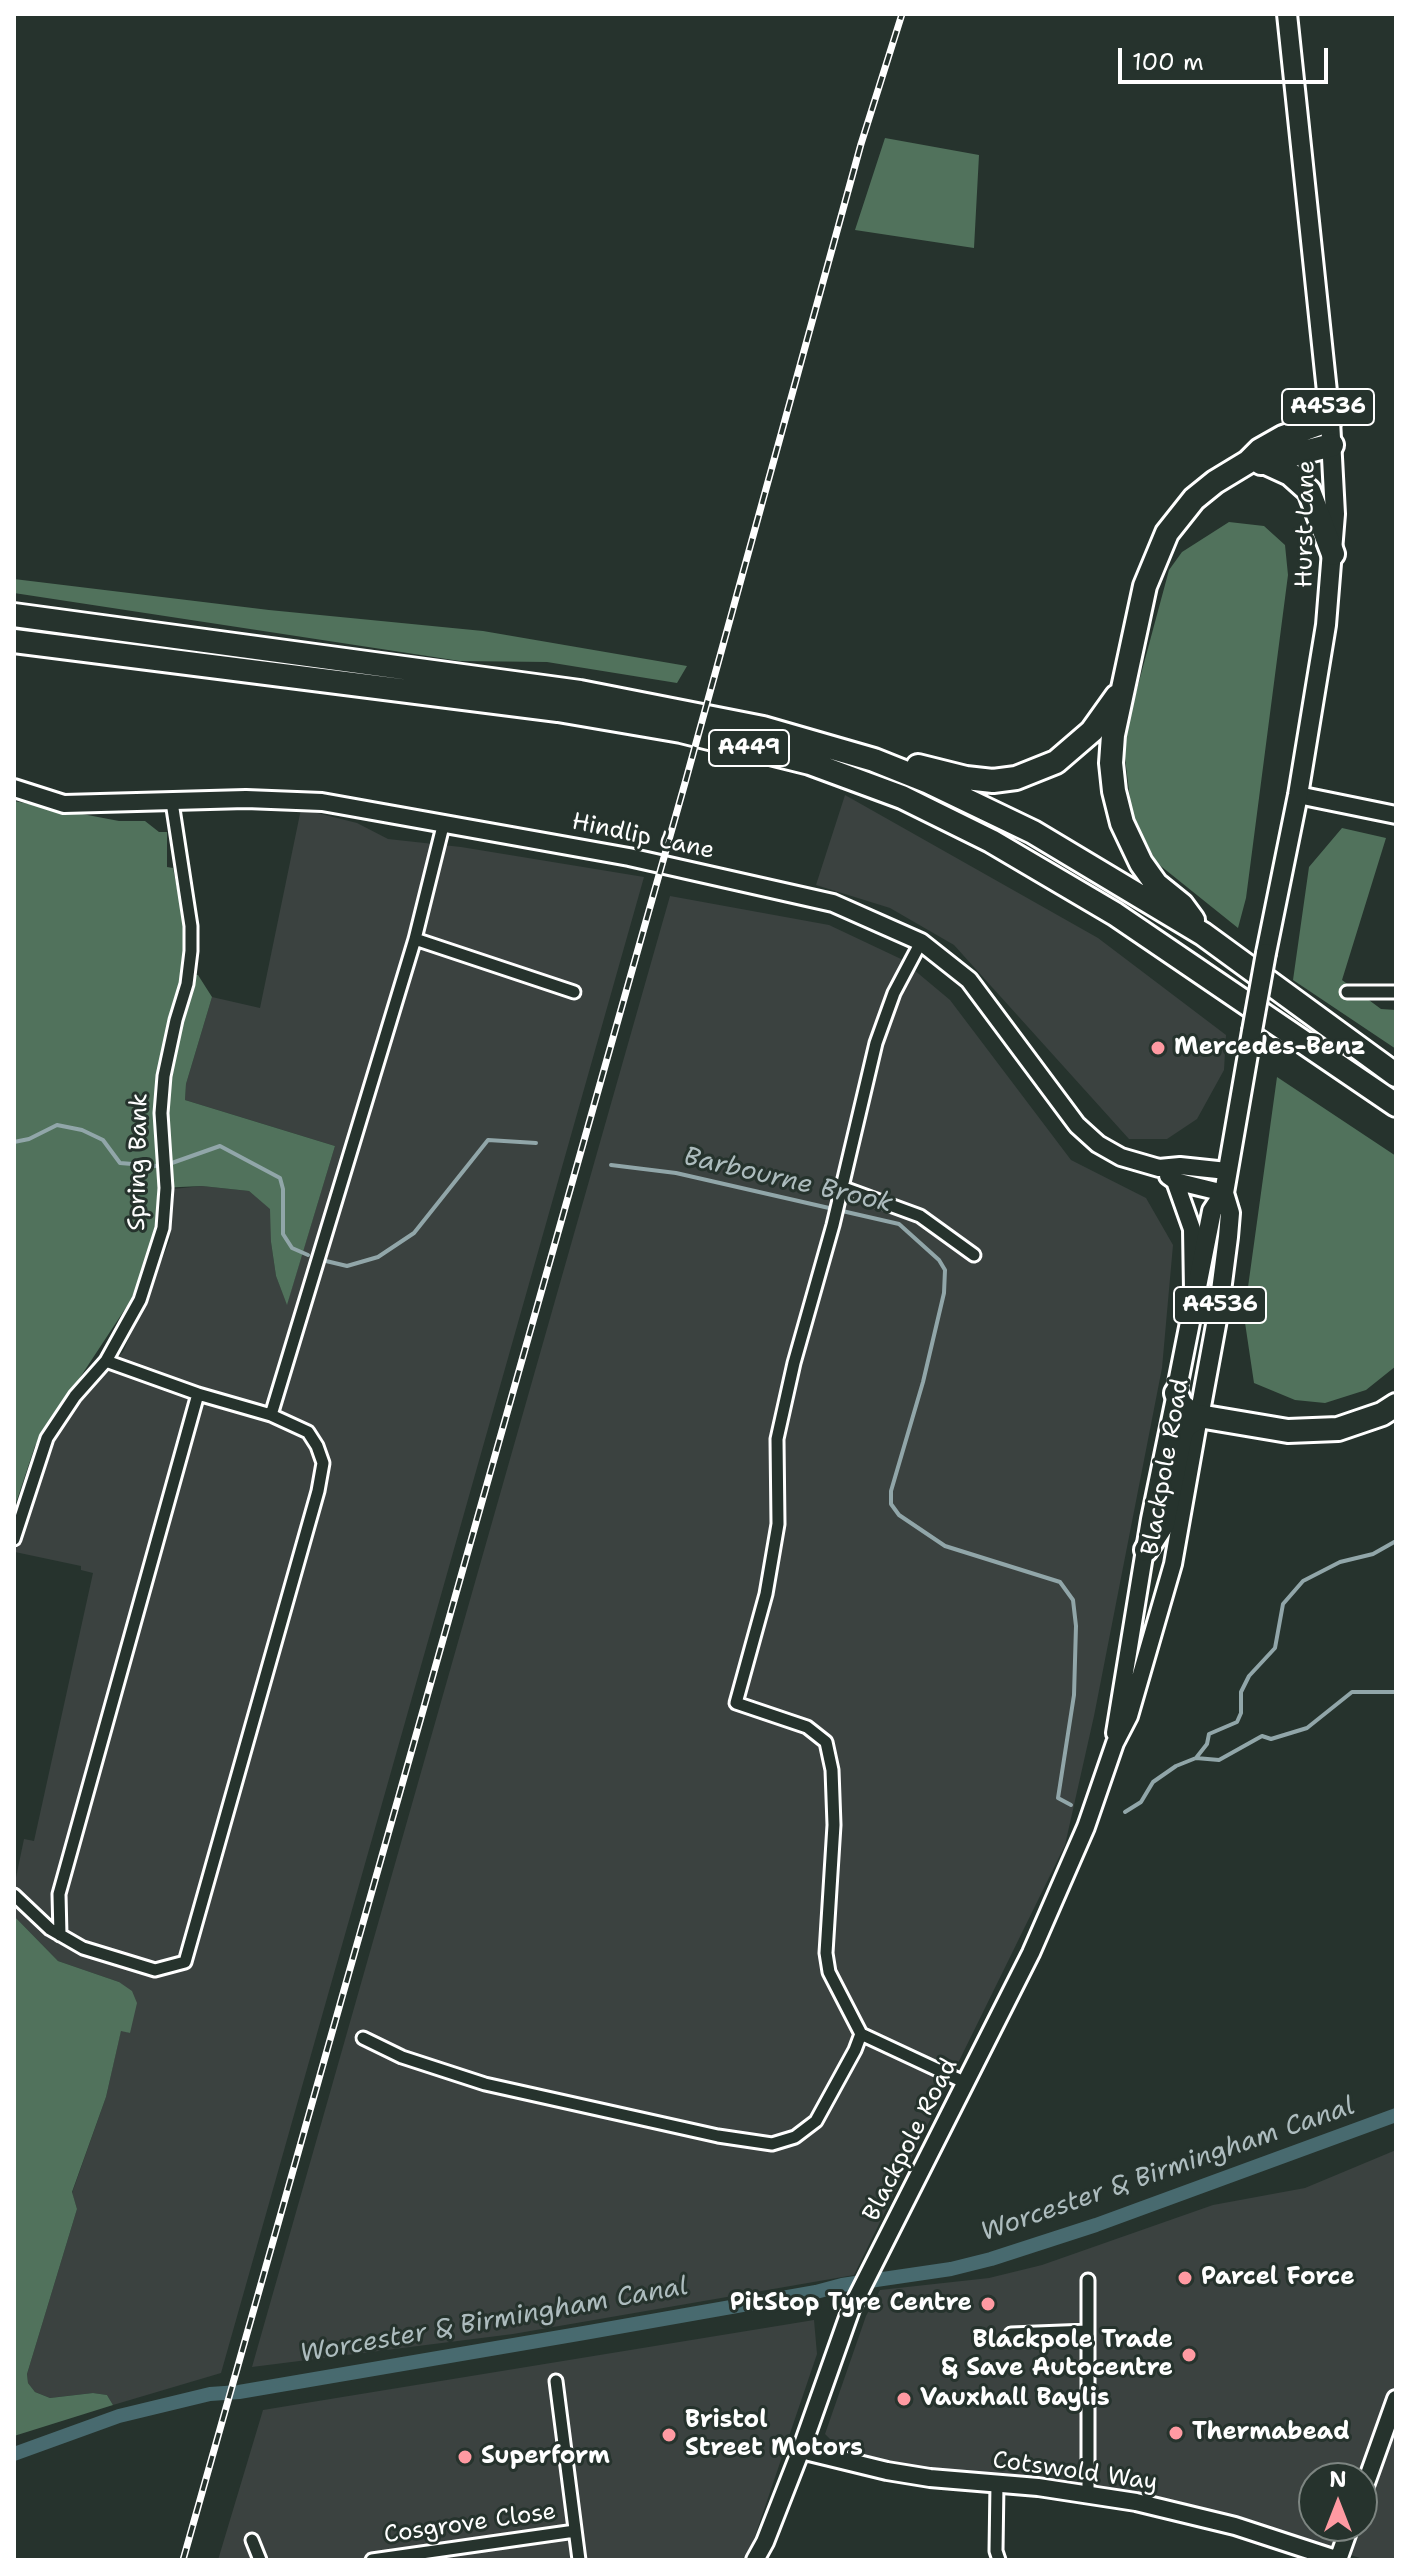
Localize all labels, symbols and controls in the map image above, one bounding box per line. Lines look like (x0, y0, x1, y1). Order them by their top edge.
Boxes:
scale bar (1122, 32, 1332, 82)
text: 100 m (1132, 46, 1204, 78)
road number: A4536 (1282, 389, 1374, 425)
street label: Hurst Lane (1290, 460, 1322, 588)
road number: A449 (709, 730, 789, 766)
street label: Hindlip Lane (569, 808, 717, 866)
place label: Mercedes-Benz (1174, 1034, 1366, 1062)
marker: Mercedes-Benz (1149, 1039, 1167, 1057)
street label: Spring Bank (123, 1093, 155, 1231)
water label: Barbourne Brook (681, 1142, 895, 1220)
road number: A4536 (1174, 1287, 1266, 1323)
street label: Blackpole Road (1136, 1376, 1196, 1558)
street label: Blackpole Road (858, 2054, 964, 2226)
water label: Worcester & Birmingham Canal (977, 2091, 1359, 2249)
place label: Parcel Force (1201, 2264, 1355, 2292)
marker: Parcel Force (1176, 2269, 1194, 2287)
water label: Worcester & Birmingham Canal (298, 2271, 690, 2371)
place label: PitStop Tyre Centre (730, 2290, 972, 2318)
marker: PitStop Tyre Centre (979, 2295, 997, 2313)
place label: Blackpole Trade & Save Autocentre (941, 2327, 1173, 2383)
marker: Blackpole Trade & Save Autocentre (1180, 2346, 1198, 2364)
place label: Vauxhall Baylis (920, 2385, 1110, 2413)
marker: Vauxhall Baylis (895, 2390, 913, 2408)
place label: Bristol Street Motors (685, 2407, 863, 2463)
place label: Thermabead (1192, 2419, 1350, 2447)
marker: Thermabead (1167, 2424, 1185, 2442)
marker: Bristol Street Motors (660, 2426, 678, 2444)
place label: Superform (481, 2443, 610, 2471)
street label: Cotswold Way (991, 2446, 1159, 2498)
marker: Superform (456, 2448, 474, 2466)
north arrow (1298, 2462, 1378, 2542)
text: N (1329, 2465, 1347, 2494)
street label: Cosgrove Close (382, 2498, 558, 2550)

